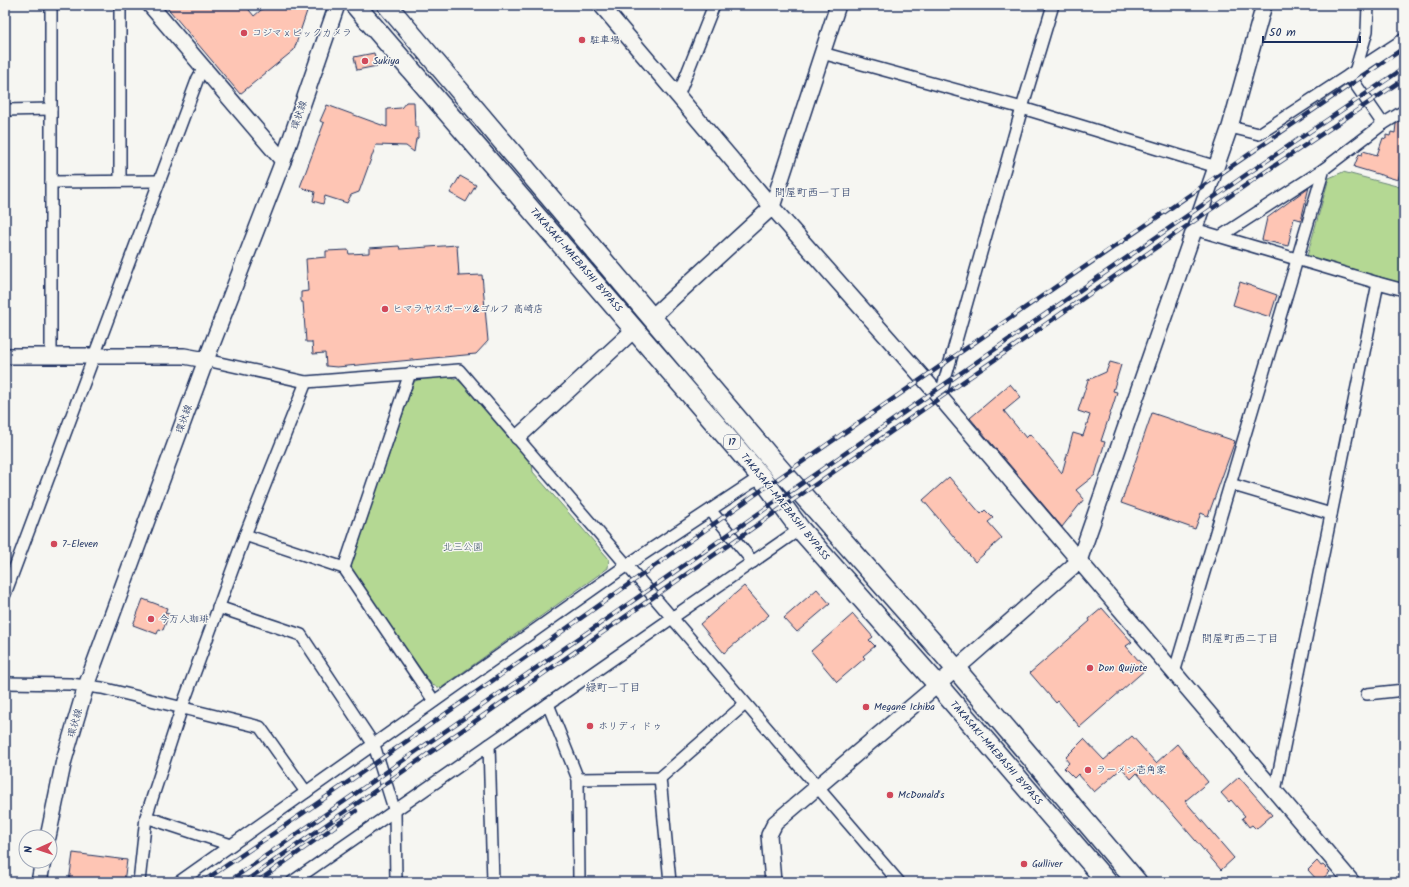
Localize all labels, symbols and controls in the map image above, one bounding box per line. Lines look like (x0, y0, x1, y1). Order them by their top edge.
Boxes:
scale bar (1263, 18, 1360, 44)
text: 50 m (1269, 23, 1296, 42)
place label: コジマｘビックカメラ (252, 25, 352, 41)
marker: コジマｘビックカメラ (239, 28, 249, 38)
place label: 駐車場 (590, 32, 620, 48)
marker: 駐車場 (577, 35, 587, 45)
place label: Sukiya (373, 53, 400, 69)
marker: Sukiya (360, 56, 370, 66)
street label: 環状線 (287, 98, 311, 132)
district label: 問屋町西一丁目 (775, 184, 852, 202)
street label: TAKASAKI-MAEBASHI BYPASS (526, 204, 626, 316)
place label: ヒマラヤスポーツ&ゴルフ 高崎店 (393, 301, 543, 317)
marker: ヒマラヤスポーツ&ゴルフ 高崎店 (380, 304, 390, 314)
street label: 環状線 (171, 402, 197, 436)
road number: 17 (724, 435, 740, 449)
street label: TAKASAKI-MAEBASHI BYPASS (737, 450, 834, 565)
place label: 7-Eleven (62, 536, 98, 552)
marker: 7-Eleven (49, 539, 59, 549)
park label: 北三公園 (443, 539, 483, 555)
place label: 今万人珈琲 (159, 611, 209, 627)
marker: 今万人珈琲 (146, 614, 156, 624)
district label: 問屋町西二丁目 (1202, 630, 1279, 648)
place label: Don Quijote (1098, 660, 1148, 676)
marker: Don Quijote (1085, 663, 1095, 673)
district label: 緑町一丁目 (586, 679, 641, 697)
street label: TAKASAKI-MAEBASHI BYPASS (946, 697, 1046, 809)
place label: Megane Ichiba (874, 699, 935, 715)
marker: Megane Ichiba (861, 702, 871, 712)
street label: 環状線 (63, 706, 87, 740)
place label: ホリディ ドゥ (598, 718, 662, 734)
marker: ホリディ ドゥ (585, 721, 595, 731)
place label: ラーメン壱角家 (1096, 762, 1166, 778)
marker: ラーメン壱角家 (1083, 765, 1093, 775)
place label: McDonald's (898, 787, 945, 803)
marker: McDonald's (885, 790, 895, 800)
north arrow (18, 829, 58, 869)
text: N (20, 845, 38, 853)
place label: Gulliver (1032, 856, 1063, 872)
marker: Gulliver (1019, 859, 1029, 869)

